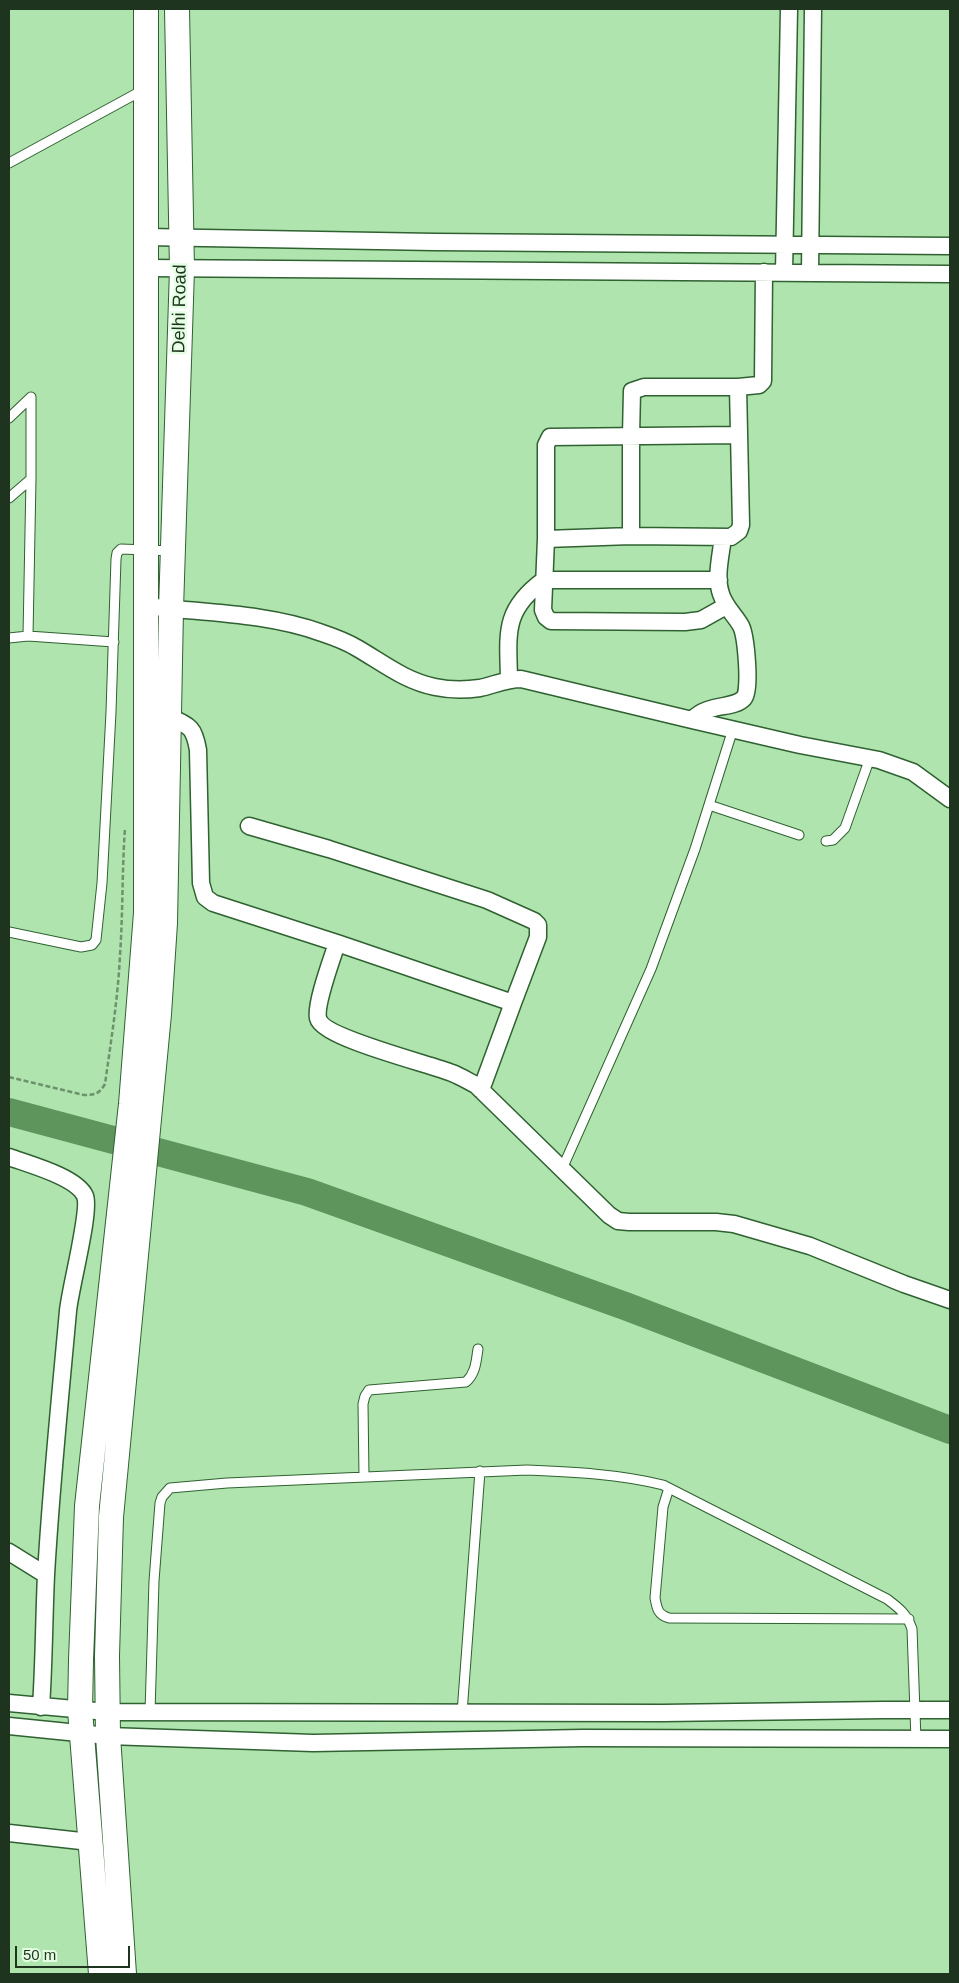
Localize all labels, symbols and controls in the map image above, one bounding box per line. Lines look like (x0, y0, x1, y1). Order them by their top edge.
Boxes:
street label: Delhi Road (168, 264, 192, 354)
scale bar (18, 1936, 132, 1968)
text: 50 m (23, 1946, 56, 1963)

